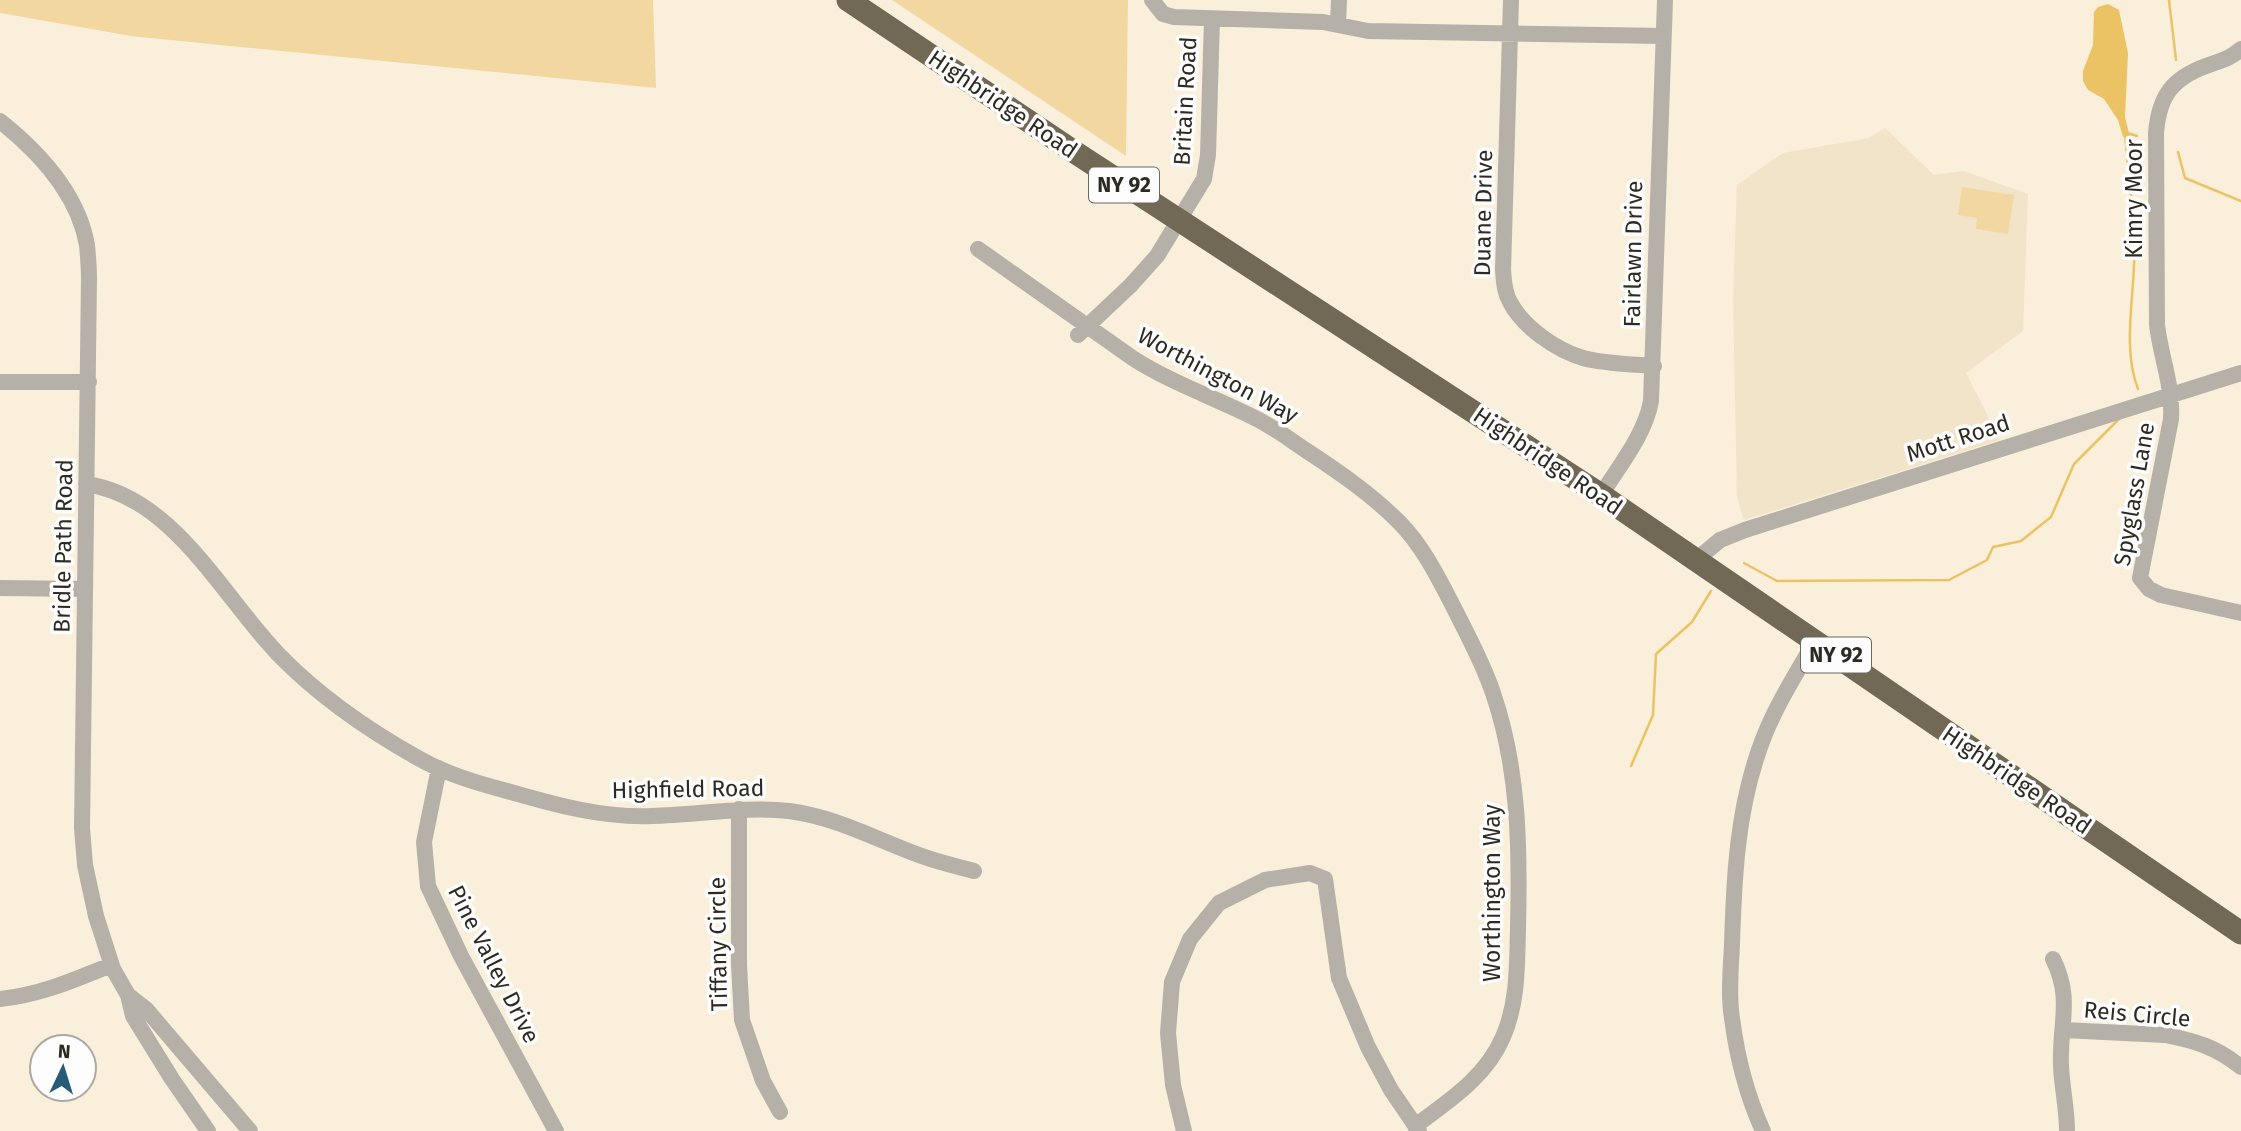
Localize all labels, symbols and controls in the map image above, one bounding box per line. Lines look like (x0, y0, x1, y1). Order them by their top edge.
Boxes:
street label: Britain Road (1168, 36, 1202, 166)
street label: Highbridge Road (923, 44, 1083, 164)
street label: Kimry Moor (2120, 139, 2148, 259)
street label: Duane Drive (1468, 149, 1498, 277)
road number: NY 92 (1089, 168, 1159, 202)
street label: Fairlawn Drive (1618, 180, 1648, 328)
street label: Worthington Way (1133, 321, 1304, 429)
street label: Highbridge Road (1468, 401, 1628, 521)
street label: Mott Road (1903, 408, 2013, 468)
street label: Spyglass Lane (2108, 420, 2160, 568)
street label: Bridle Path Road (47, 459, 79, 633)
road number: NY 92 (1801, 638, 1871, 672)
street label: Highbridge Road (1937, 720, 2097, 840)
street label: Highfield Road (611, 774, 765, 804)
street label: Worthington Way (1478, 804, 1506, 982)
street label: Tiffany Circle (703, 877, 733, 1011)
street label: Pine Valley Drive (442, 880, 546, 1048)
street label: Reis Circle (2082, 995, 2192, 1033)
north arrow (28, 1033, 98, 1103)
text: N (57, 1040, 71, 1063)

